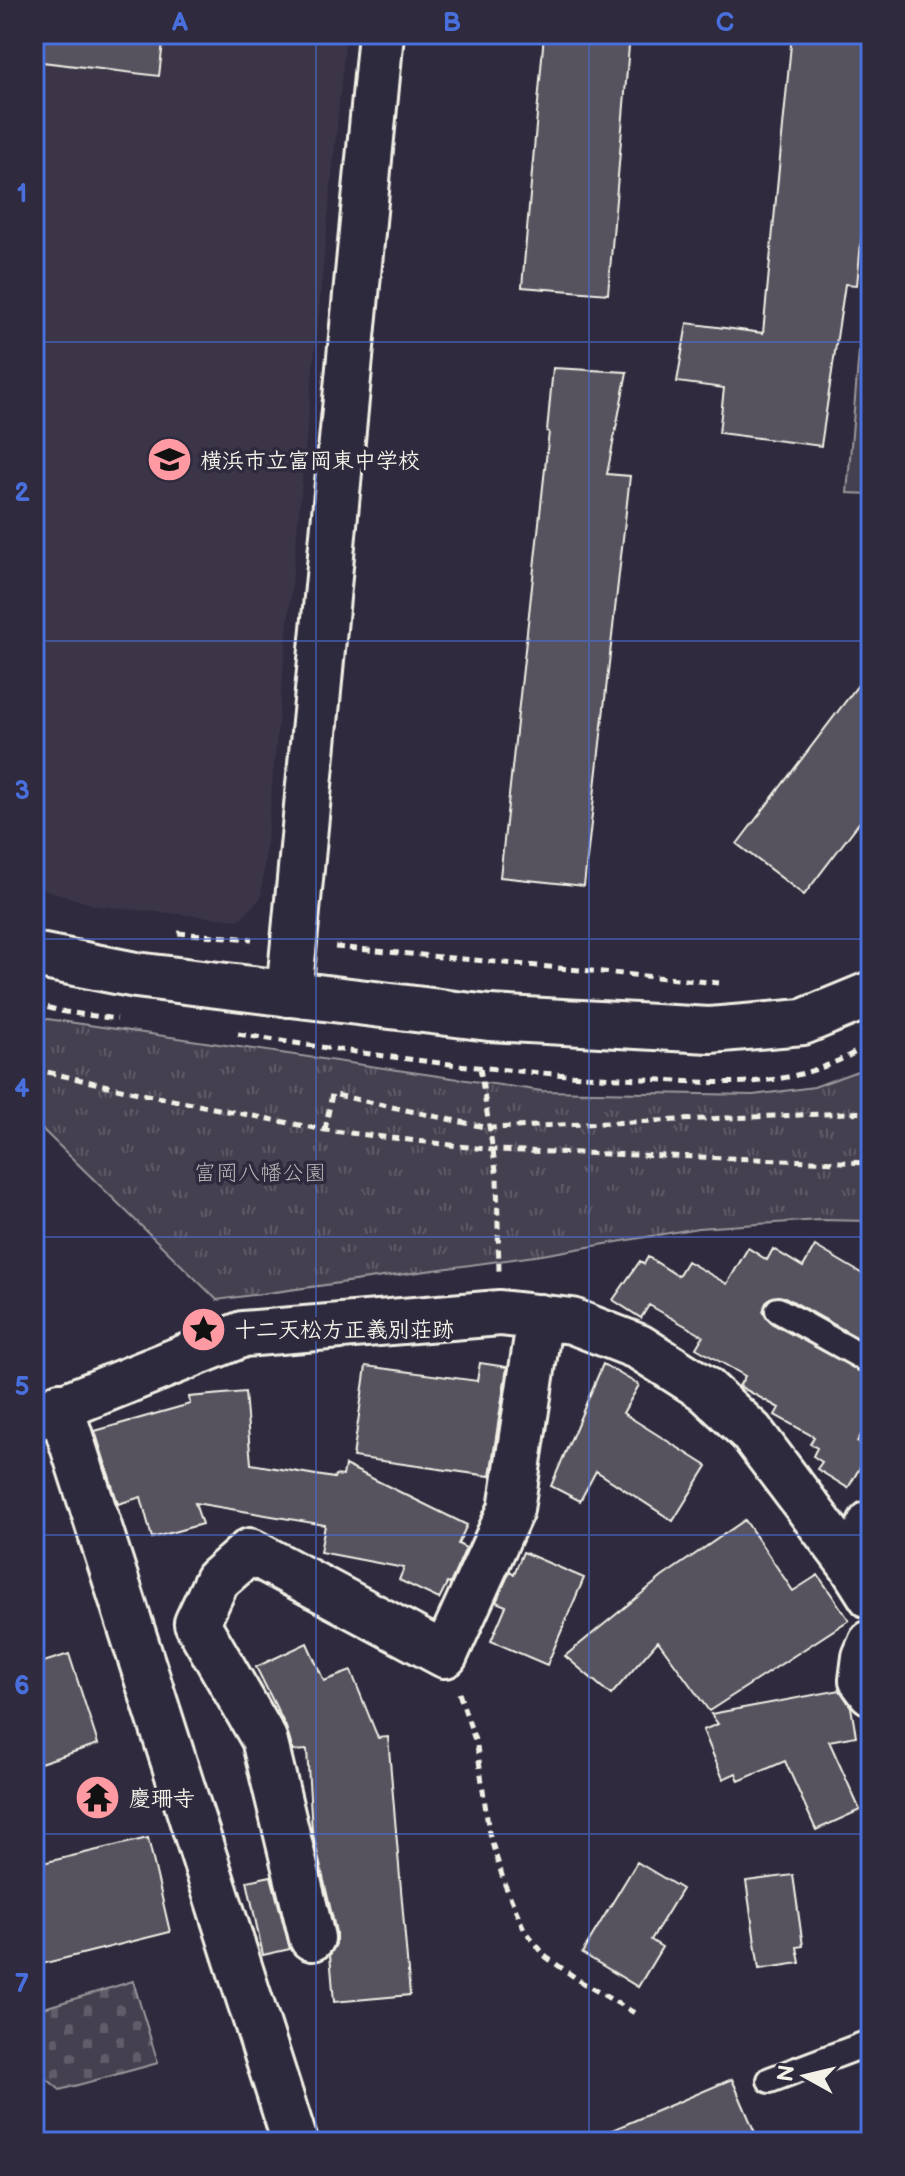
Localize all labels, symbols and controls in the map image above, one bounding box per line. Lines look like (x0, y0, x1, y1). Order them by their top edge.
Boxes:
text: A (171, 8, 188, 39)
text: B (443, 8, 461, 39)
text: C (716, 8, 734, 39)
text: 1 (17, 179, 27, 210)
school or university icon: 横浜市立富岡東中学校 (145, 436, 193, 484)
place label: 横浜市立富岡東中学校 (200, 448, 420, 475)
text: 2 (14, 478, 30, 509)
text: 3 (14, 776, 30, 807)
text: 4 (14, 1074, 30, 1105)
park label: 富岡八幡公園 (194, 1160, 326, 1187)
place icon: 十二天松方正義別荘跡 (179, 1305, 227, 1353)
place label: 十二天松方正義別荘跡 (234, 1317, 454, 1344)
text: 5 (14, 1372, 30, 1403)
text: 6 (14, 1671, 30, 1702)
temple icon: 慶珊寺 (74, 1774, 122, 1822)
place label: 慶珊寺 (129, 1786, 195, 1813)
text: 7 (15, 1969, 29, 2000)
north arrow (765, 2036, 845, 2116)
text: N (772, 2063, 801, 2083)

